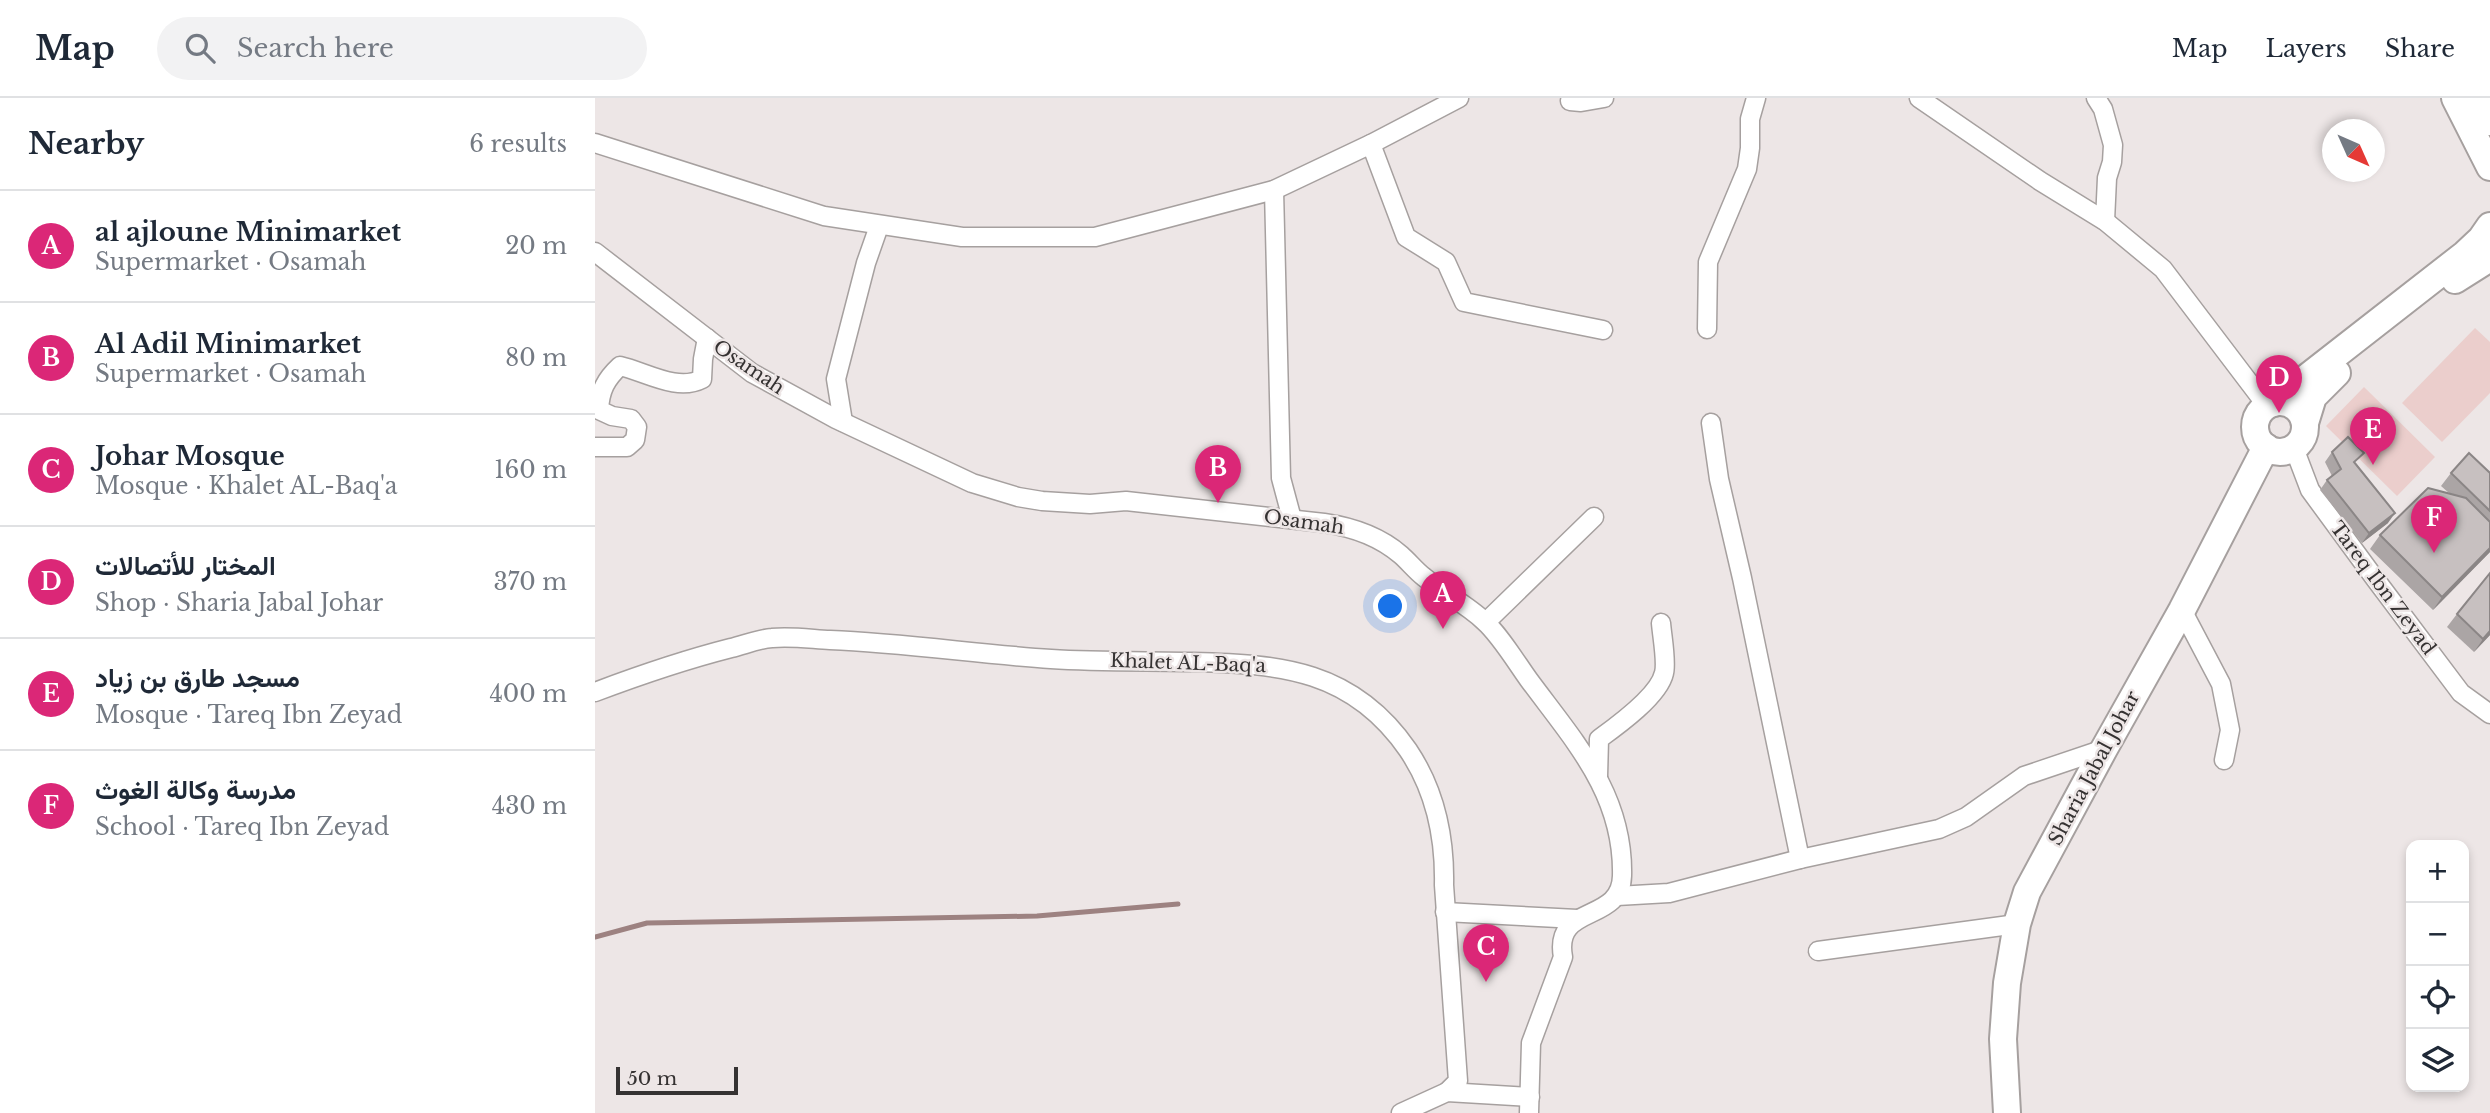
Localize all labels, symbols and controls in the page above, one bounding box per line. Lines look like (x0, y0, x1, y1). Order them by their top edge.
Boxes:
search box (157, 17, 647, 80)
text: Map (35, 28, 115, 69)
icon: search (181, 29, 219, 67)
text: Search here (237, 32, 394, 64)
text: Map (2172, 34, 2228, 63)
text: Layers (2266, 34, 2347, 63)
text: Share (2385, 34, 2455, 63)
north arrow (2322, 119, 2385, 182)
text: Nearby (28, 125, 144, 162)
text: 6 results (469, 130, 567, 158)
text: al ajloune Minimarket (95, 216, 401, 248)
text: A (42, 232, 60, 260)
text: 20 m (505, 232, 567, 260)
text: Supermarket · Osamah (95, 248, 366, 276)
text: Al Adil Minimarket (95, 328, 361, 360)
street label: Osamah (709, 335, 789, 399)
text: B (42, 344, 60, 372)
text: 80 m (505, 344, 567, 372)
pin: D (2256, 355, 2302, 413)
text: Supermarket · Osamah (95, 360, 366, 388)
pin: E (2350, 407, 2396, 465)
text: Johar Mosque (95, 440, 285, 472)
pin: B (1195, 445, 1241, 503)
text: C (42, 456, 60, 484)
text: 160 m (494, 456, 567, 484)
text: Mosque · Khalet AL-Baq'a (95, 472, 398, 500)
pin: F (2411, 495, 2457, 553)
street label: Osamah (1262, 505, 1346, 539)
street label: Tareq Ibn Zeyad (2325, 517, 2441, 659)
text: المختار للأتصالات (95, 550, 276, 582)
text: D (40, 568, 62, 596)
text: 370 m (494, 568, 567, 596)
pin: A (1420, 571, 1466, 629)
text: Shop · Sharia Jabal Johar (95, 589, 383, 617)
your location (1373, 589, 1407, 623)
street label: Khalet AL-Baq'a (1109, 649, 1267, 677)
text: مسجد طارق بن زياد (95, 662, 300, 694)
text: E (42, 680, 60, 708)
text: 400 m (489, 680, 567, 708)
street label: Sharia Jabal Johar (2044, 687, 2144, 849)
text: Mosque · Tareq Ibn Zeyad (95, 701, 402, 729)
text: مدرسة وكالة الغوث (95, 774, 296, 806)
text: F (43, 792, 59, 820)
text: 430 m (492, 792, 567, 820)
text: School · Tareq Ibn Zeyad (95, 813, 389, 841)
map controls (2406, 840, 2469, 1092)
button: + (2406, 840, 2469, 903)
button: − (2406, 903, 2469, 966)
pin: C (1463, 924, 1509, 982)
button: locate (2406, 966, 2469, 1029)
button: layers (2406, 1029, 2469, 1092)
scale bar (616, 1064, 739, 1096)
text: 50 m (627, 1067, 677, 1090)

